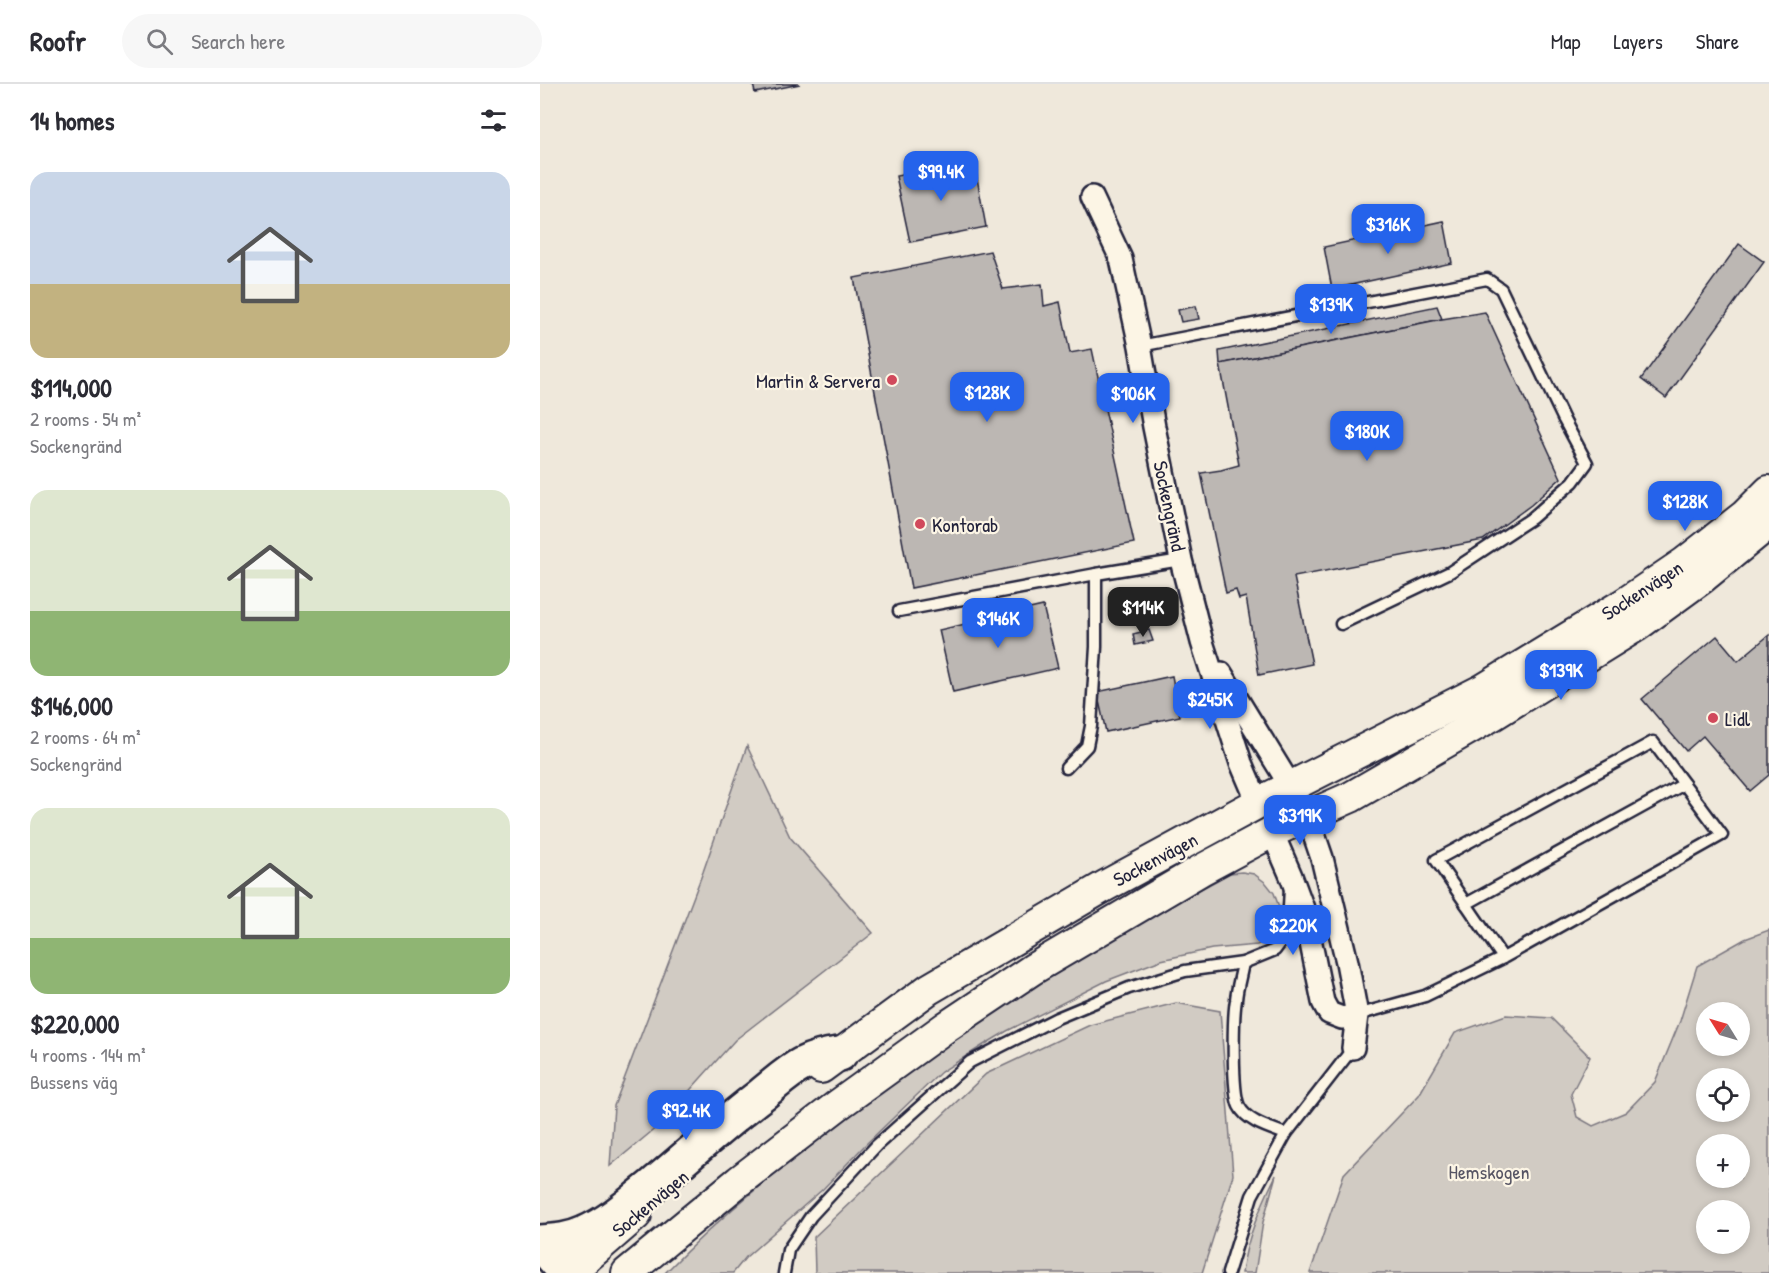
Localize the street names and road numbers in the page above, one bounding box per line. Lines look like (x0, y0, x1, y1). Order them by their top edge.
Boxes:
street label: Sockengränd (1147, 458, 1193, 554)
street label: Sockenvägen (1596, 554, 1688, 626)
street label: Sockenvägen (1108, 825, 1202, 893)
street label: Sockenvägen (606, 1163, 694, 1243)

